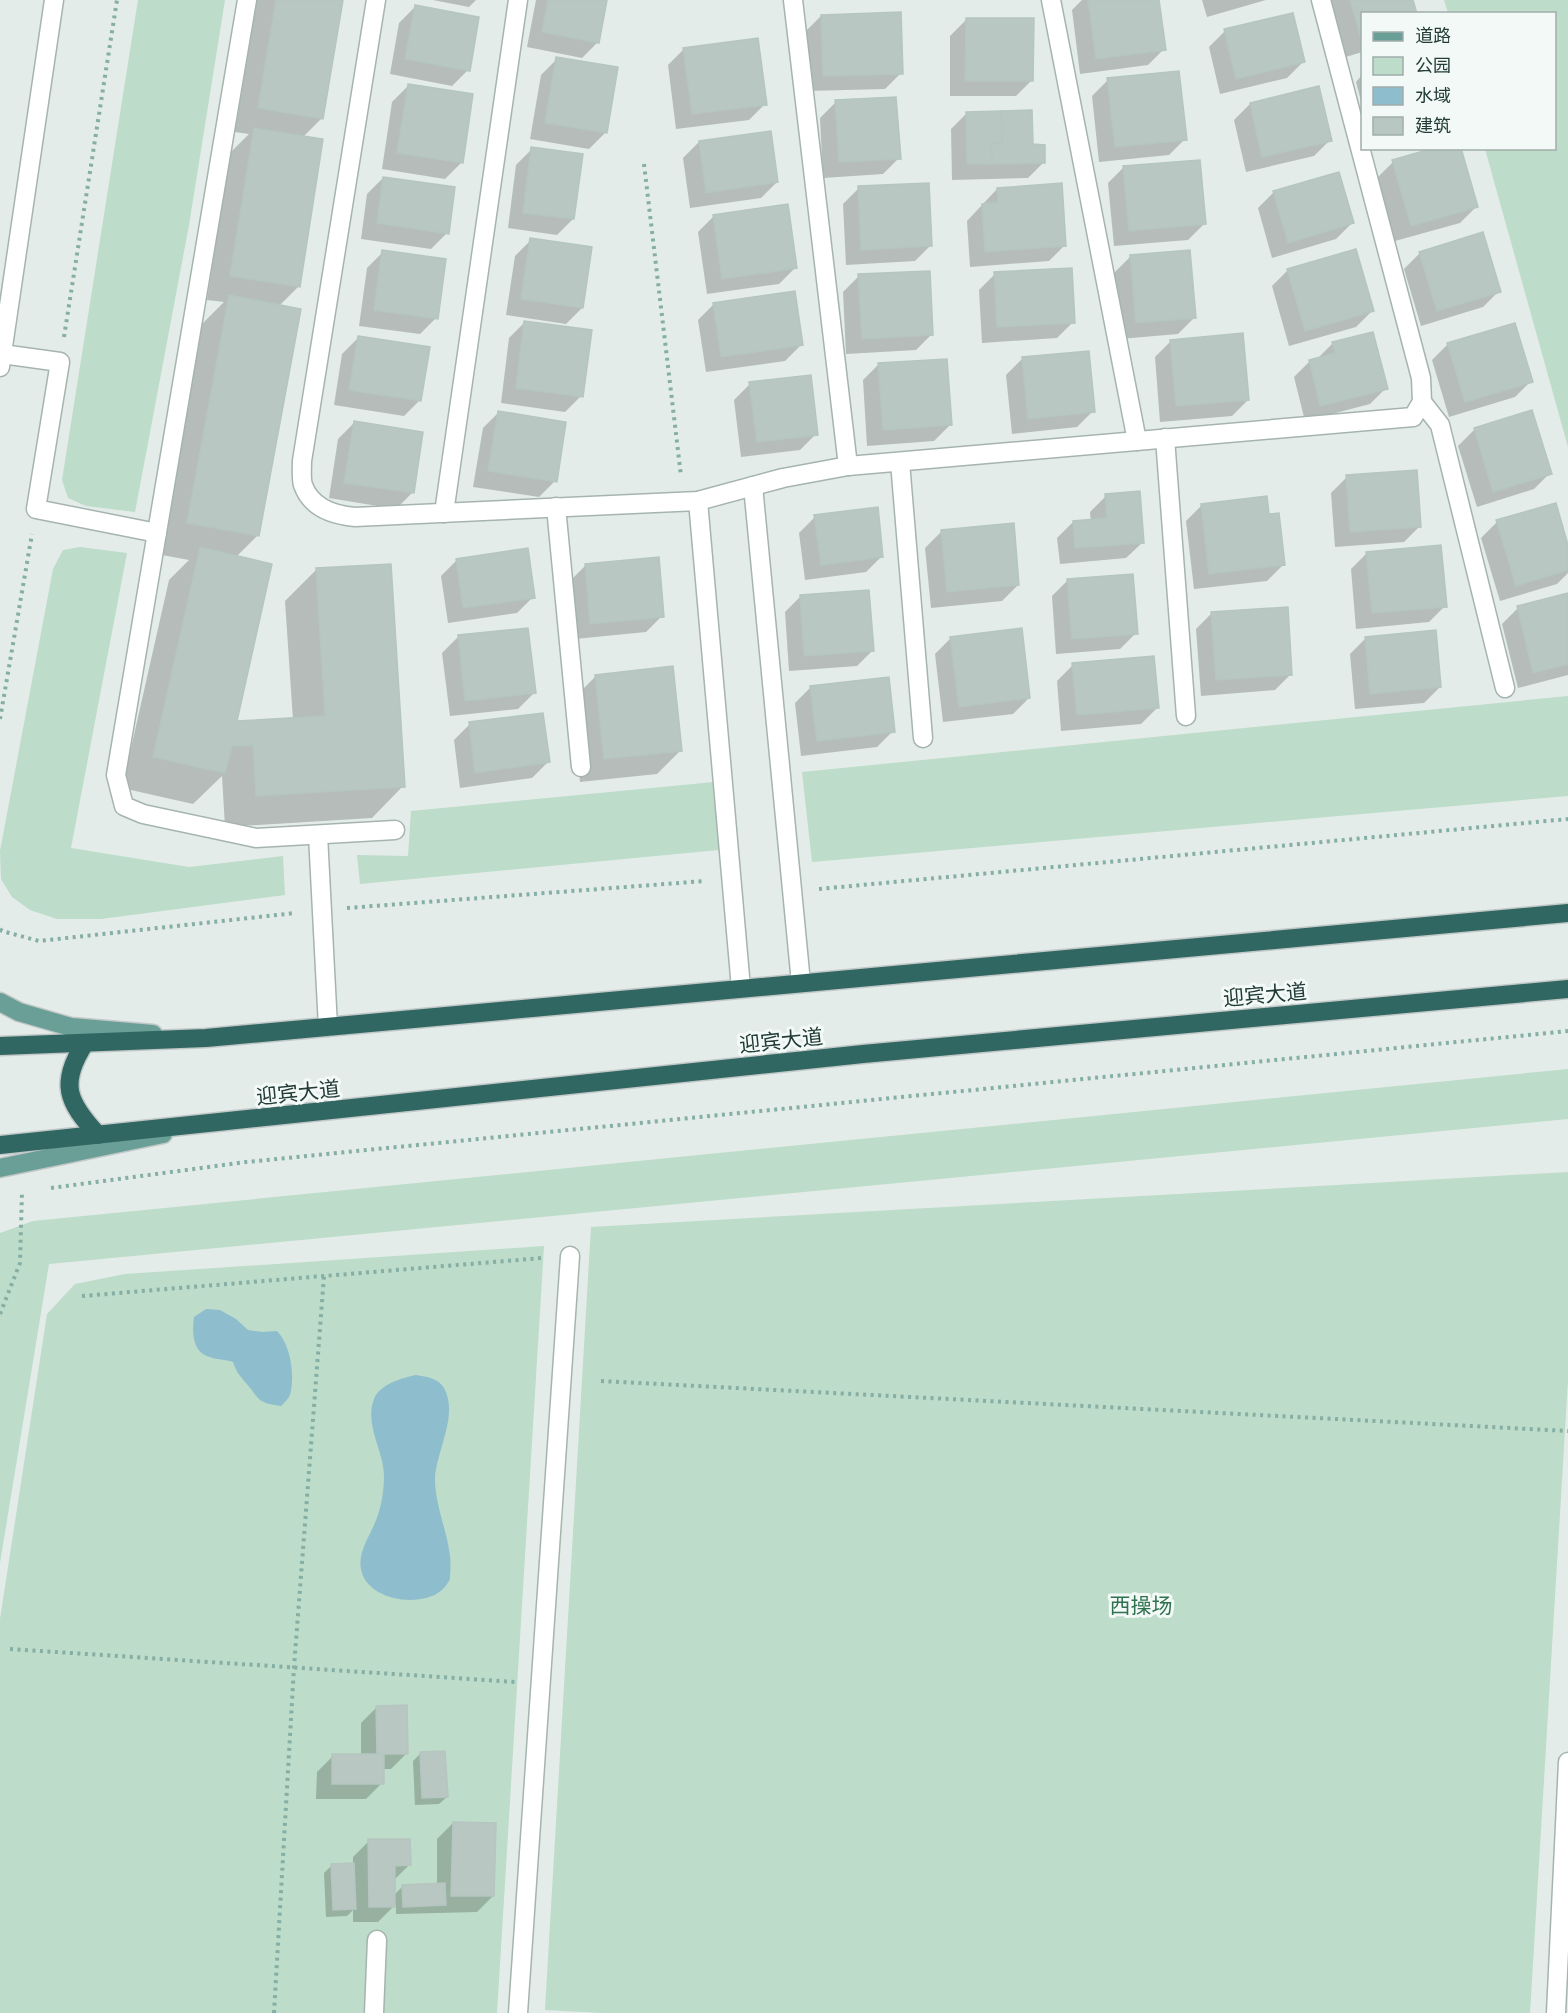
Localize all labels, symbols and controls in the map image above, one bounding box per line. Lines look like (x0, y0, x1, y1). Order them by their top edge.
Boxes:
legend (1361, 12, 1556, 150)
text: 道路 (1415, 24, 1451, 47)
text: 公园 (1415, 54, 1451, 77)
text: 水域 (1415, 84, 1451, 107)
text: 建筑 (1415, 114, 1451, 137)
street label: 迎宾大道 (1222, 976, 1308, 1012)
street label: 迎宾大道 (738, 1022, 824, 1058)
street label: 迎宾大道 (255, 1074, 341, 1110)
park label: 西操场 (1110, 1591, 1173, 1619)

